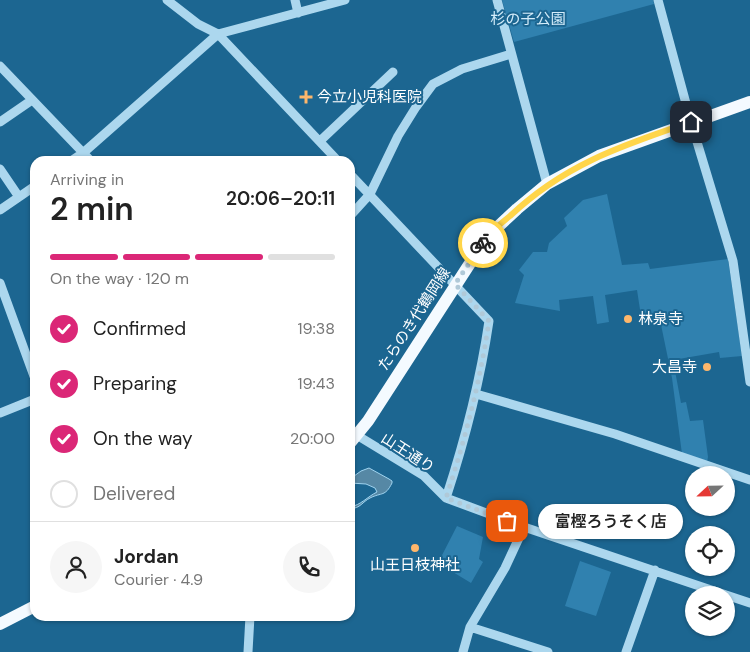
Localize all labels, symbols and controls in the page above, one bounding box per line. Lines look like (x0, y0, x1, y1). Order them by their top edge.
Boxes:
park label: 杉の子公園 (490, 9, 566, 29)
place label: 今立小児科医院 (317, 87, 422, 107)
marker: 今立小児科医院 (299, 90, 313, 104)
pin (670, 101, 712, 143)
icon: home (677, 108, 705, 136)
text: Arriving in (50, 169, 124, 190)
text: 20:06–20:11 (226, 186, 335, 211)
text: 2 min (50, 188, 134, 230)
courier (458, 218, 508, 268)
icon: bike (469, 229, 497, 257)
street label: たらのき代鶴岡線 (373, 263, 455, 375)
text: On the way · 120 m (50, 268, 189, 289)
place label: 林泉寺 (638, 309, 683, 329)
marker: 林泉寺 (622, 313, 634, 325)
icon: check (50, 315, 78, 343)
text: Confirmed (93, 316, 186, 341)
text: 19:38 (298, 318, 335, 339)
place label: 大昌寺 (652, 357, 697, 377)
marker: 大昌寺 (701, 361, 713, 373)
icon: check (50, 370, 78, 398)
text: Preparing (93, 371, 177, 396)
text: 19:43 (298, 373, 335, 394)
icon: check (50, 425, 78, 453)
text: On the way (93, 426, 193, 451)
text: 20:00 (290, 428, 335, 449)
street label: 山王通り (377, 428, 439, 478)
north arrow (685, 466, 735, 516)
map controls (685, 466, 735, 636)
text: Delivered (93, 481, 175, 506)
pin (486, 500, 528, 542)
callout: 富樫ろうそく店 (537, 504, 682, 538)
icon: bag (493, 507, 521, 535)
text: 富樫ろうそく店 (554, 511, 667, 532)
button: locate (685, 526, 735, 576)
button: person (50, 541, 102, 593)
button: phone (283, 541, 335, 593)
marker: 山王日枝神社 (409, 542, 421, 554)
text: Jordan (114, 544, 179, 569)
place label: 山王日枝神社 (370, 555, 460, 575)
text: Courier · 4.9 (114, 569, 203, 590)
button: layers (685, 586, 735, 636)

